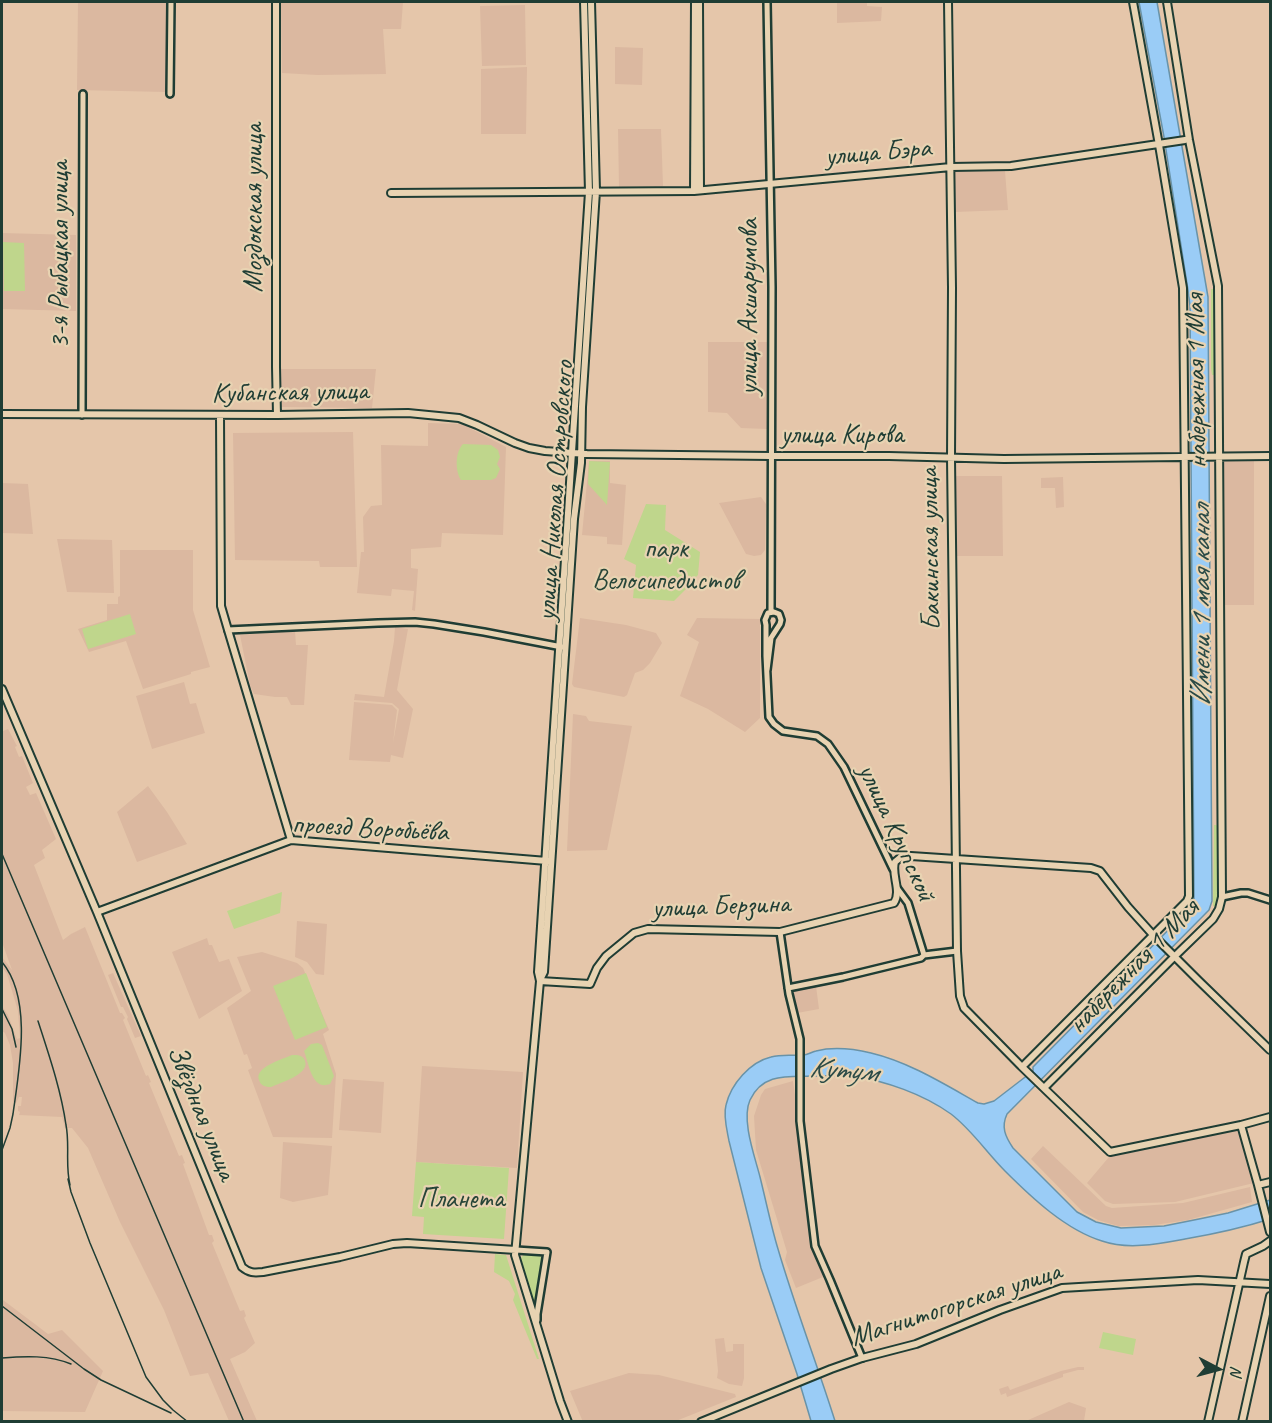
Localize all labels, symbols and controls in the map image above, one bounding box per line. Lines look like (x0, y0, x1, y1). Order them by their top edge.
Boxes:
street label: Моздокская улица (238, 124, 272, 292)
street label: улица Бэра (824, 132, 932, 174)
street label: 3-я Рыбацкая улица (44, 161, 78, 349)
street label: улица Ахшарумова (733, 219, 767, 395)
street label: набережная 1 Мая (1179, 293, 1215, 469)
street label: улица Николая Островского (530, 360, 582, 622)
street label: Кубанская улица (211, 375, 369, 411)
street label: улица Кирова (780, 419, 904, 453)
street label: Бакинская улица (913, 467, 949, 631)
water label: Имени 1 мая канал (1184, 506, 1220, 706)
park label: парк Велосипедистов (592, 533, 740, 599)
street label: улица Крупской (849, 759, 943, 907)
street label: проезд Воробьёва (291, 808, 449, 850)
street label: улица Берзина (651, 888, 791, 926)
street label: набережная 1 Мая (1061, 893, 1207, 1041)
street label: Звёздная улица (159, 1041, 243, 1185)
water label: Кутум (808, 1050, 878, 1092)
park label: Планета (418, 1183, 504, 1217)
street label: Магнитогорская улица (846, 1255, 1066, 1355)
north arrow (1188, 1339, 1248, 1399)
text: N (1225, 1365, 1246, 1377)

